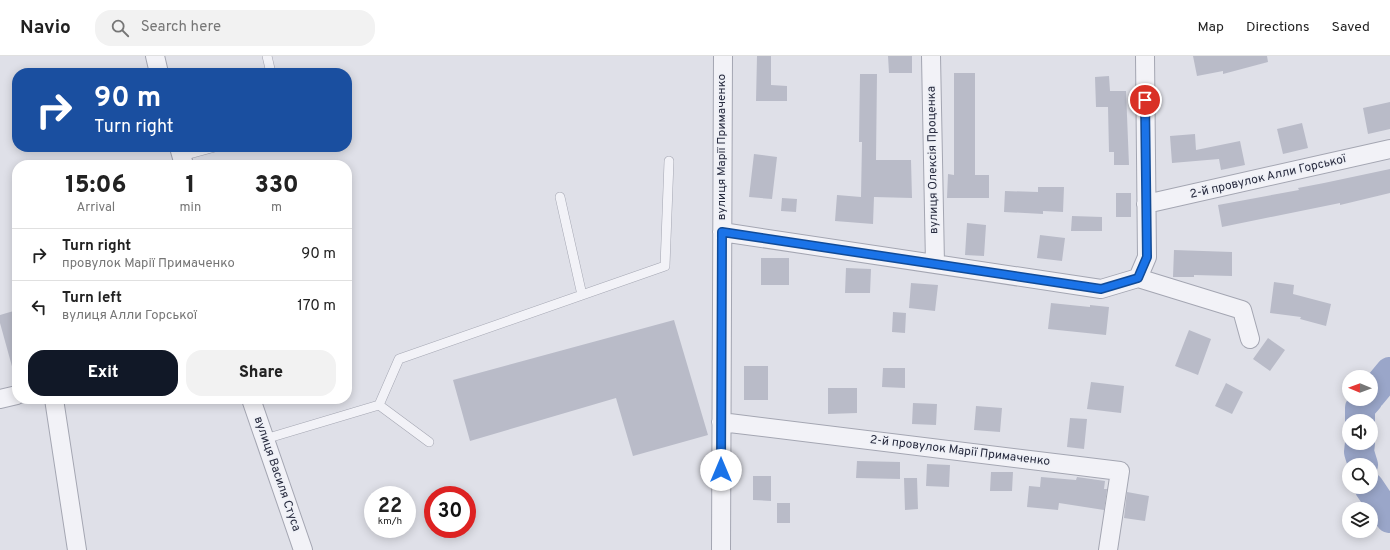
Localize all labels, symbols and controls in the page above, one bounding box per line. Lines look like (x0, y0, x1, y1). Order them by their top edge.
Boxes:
search box (95, 10, 375, 46)
text: Navio (20, 16, 71, 40)
icon: search (109, 17, 131, 39)
text: Search here (141, 18, 221, 37)
text: Map (1198, 19, 1224, 36)
text: Directions (1246, 19, 1310, 36)
text: Saved (1332, 19, 1370, 36)
street label: вулиця Марії Примаченко (714, 74, 730, 220)
text: 90 m (94, 81, 161, 117)
pin (1128, 83, 1162, 117)
icon: right (28, 84, 80, 136)
street label: вулиця Олексія Проценка (924, 86, 942, 234)
icon: arrive (1134, 89, 1156, 111)
text: Turn right (94, 116, 174, 139)
street label: 2-й провулок Алли Горської (1188, 151, 1349, 203)
text: 15:06 (65, 171, 126, 201)
text: 1 (186, 171, 195, 201)
text: 330 (254, 171, 299, 201)
text: Arrival (76, 200, 115, 216)
text: min (180, 200, 201, 216)
text: m (271, 200, 282, 216)
text: Turn right (62, 237, 131, 256)
icon: right (28, 244, 50, 266)
text: 90 m (301, 245, 336, 264)
text: провулок Марії Примаченко (62, 256, 235, 272)
text: Turn left (62, 289, 122, 308)
icon: left (28, 296, 50, 318)
text: 170 m (297, 297, 336, 316)
text: вулиця Алли Горської (62, 308, 197, 324)
button: Exit (28, 350, 178, 396)
button: Share (186, 350, 336, 396)
north arrow (1342, 370, 1378, 406)
map controls (1342, 370, 1378, 538)
street label: вулиця Василя Стуса (250, 414, 304, 534)
button: sound (1342, 414, 1378, 450)
street label: 2-й провулок Марії Примаченко (869, 432, 1051, 470)
position arrow (700, 449, 742, 491)
button: search (1342, 458, 1378, 494)
speed limit sign: 30 (424, 486, 476, 538)
text: 22 (378, 494, 402, 520)
button: layers (1342, 502, 1378, 538)
text: km/h (378, 515, 402, 528)

